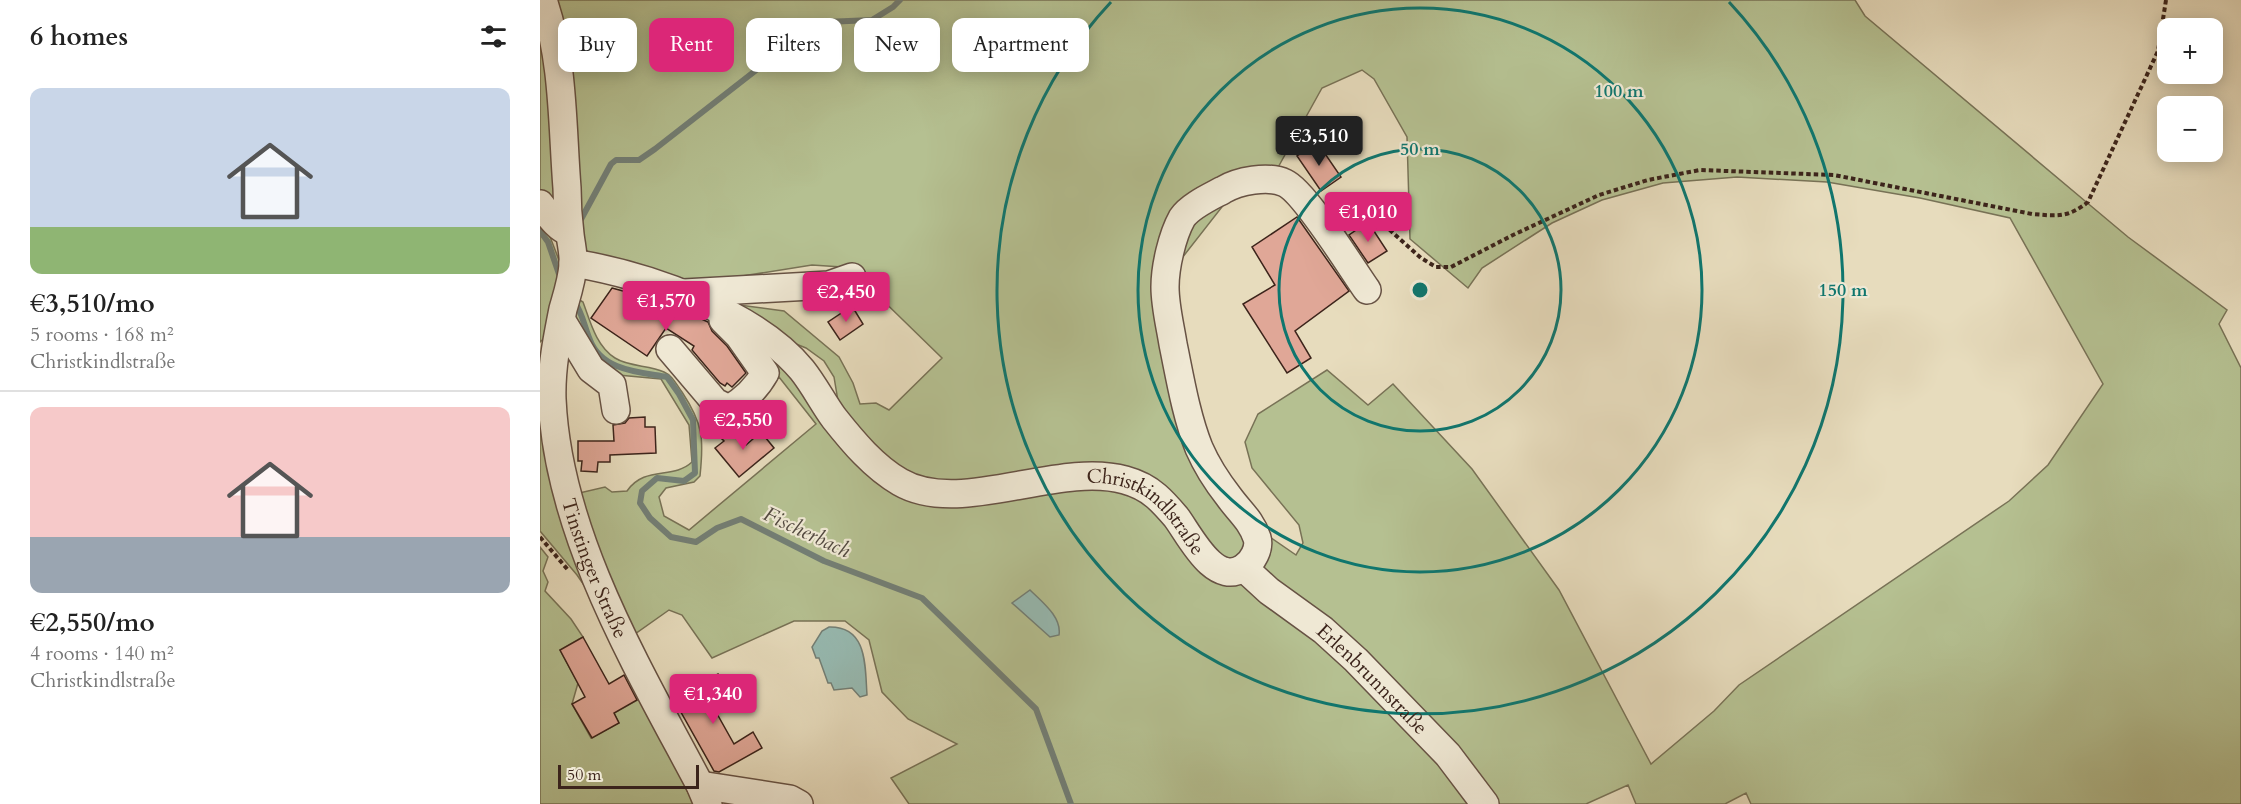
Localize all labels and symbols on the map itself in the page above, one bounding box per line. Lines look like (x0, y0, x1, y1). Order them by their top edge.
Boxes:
text: 100 m (1594, 79, 1644, 104)
pin: €3,510 (1270, 116, 1368, 167)
text: 50 m (1400, 137, 1440, 162)
pin: €1,010 (1319, 192, 1417, 243)
pin: €2,450 (797, 272, 895, 323)
text: 150 m (1818, 278, 1868, 303)
centre of rings (1410, 280, 1430, 300)
pin: €1,570 (617, 281, 715, 332)
pin: €2,550 (694, 400, 792, 451)
street label: Christkindlstraße (1086, 463, 1211, 561)
street label: Tinstinger Straße (555, 495, 634, 643)
water label: Fischerbach (759, 500, 855, 565)
street label: Erlenbrunnstraße (1311, 618, 1434, 740)
pin: €1,340 (664, 674, 762, 725)
scale bar (558, 762, 699, 790)

